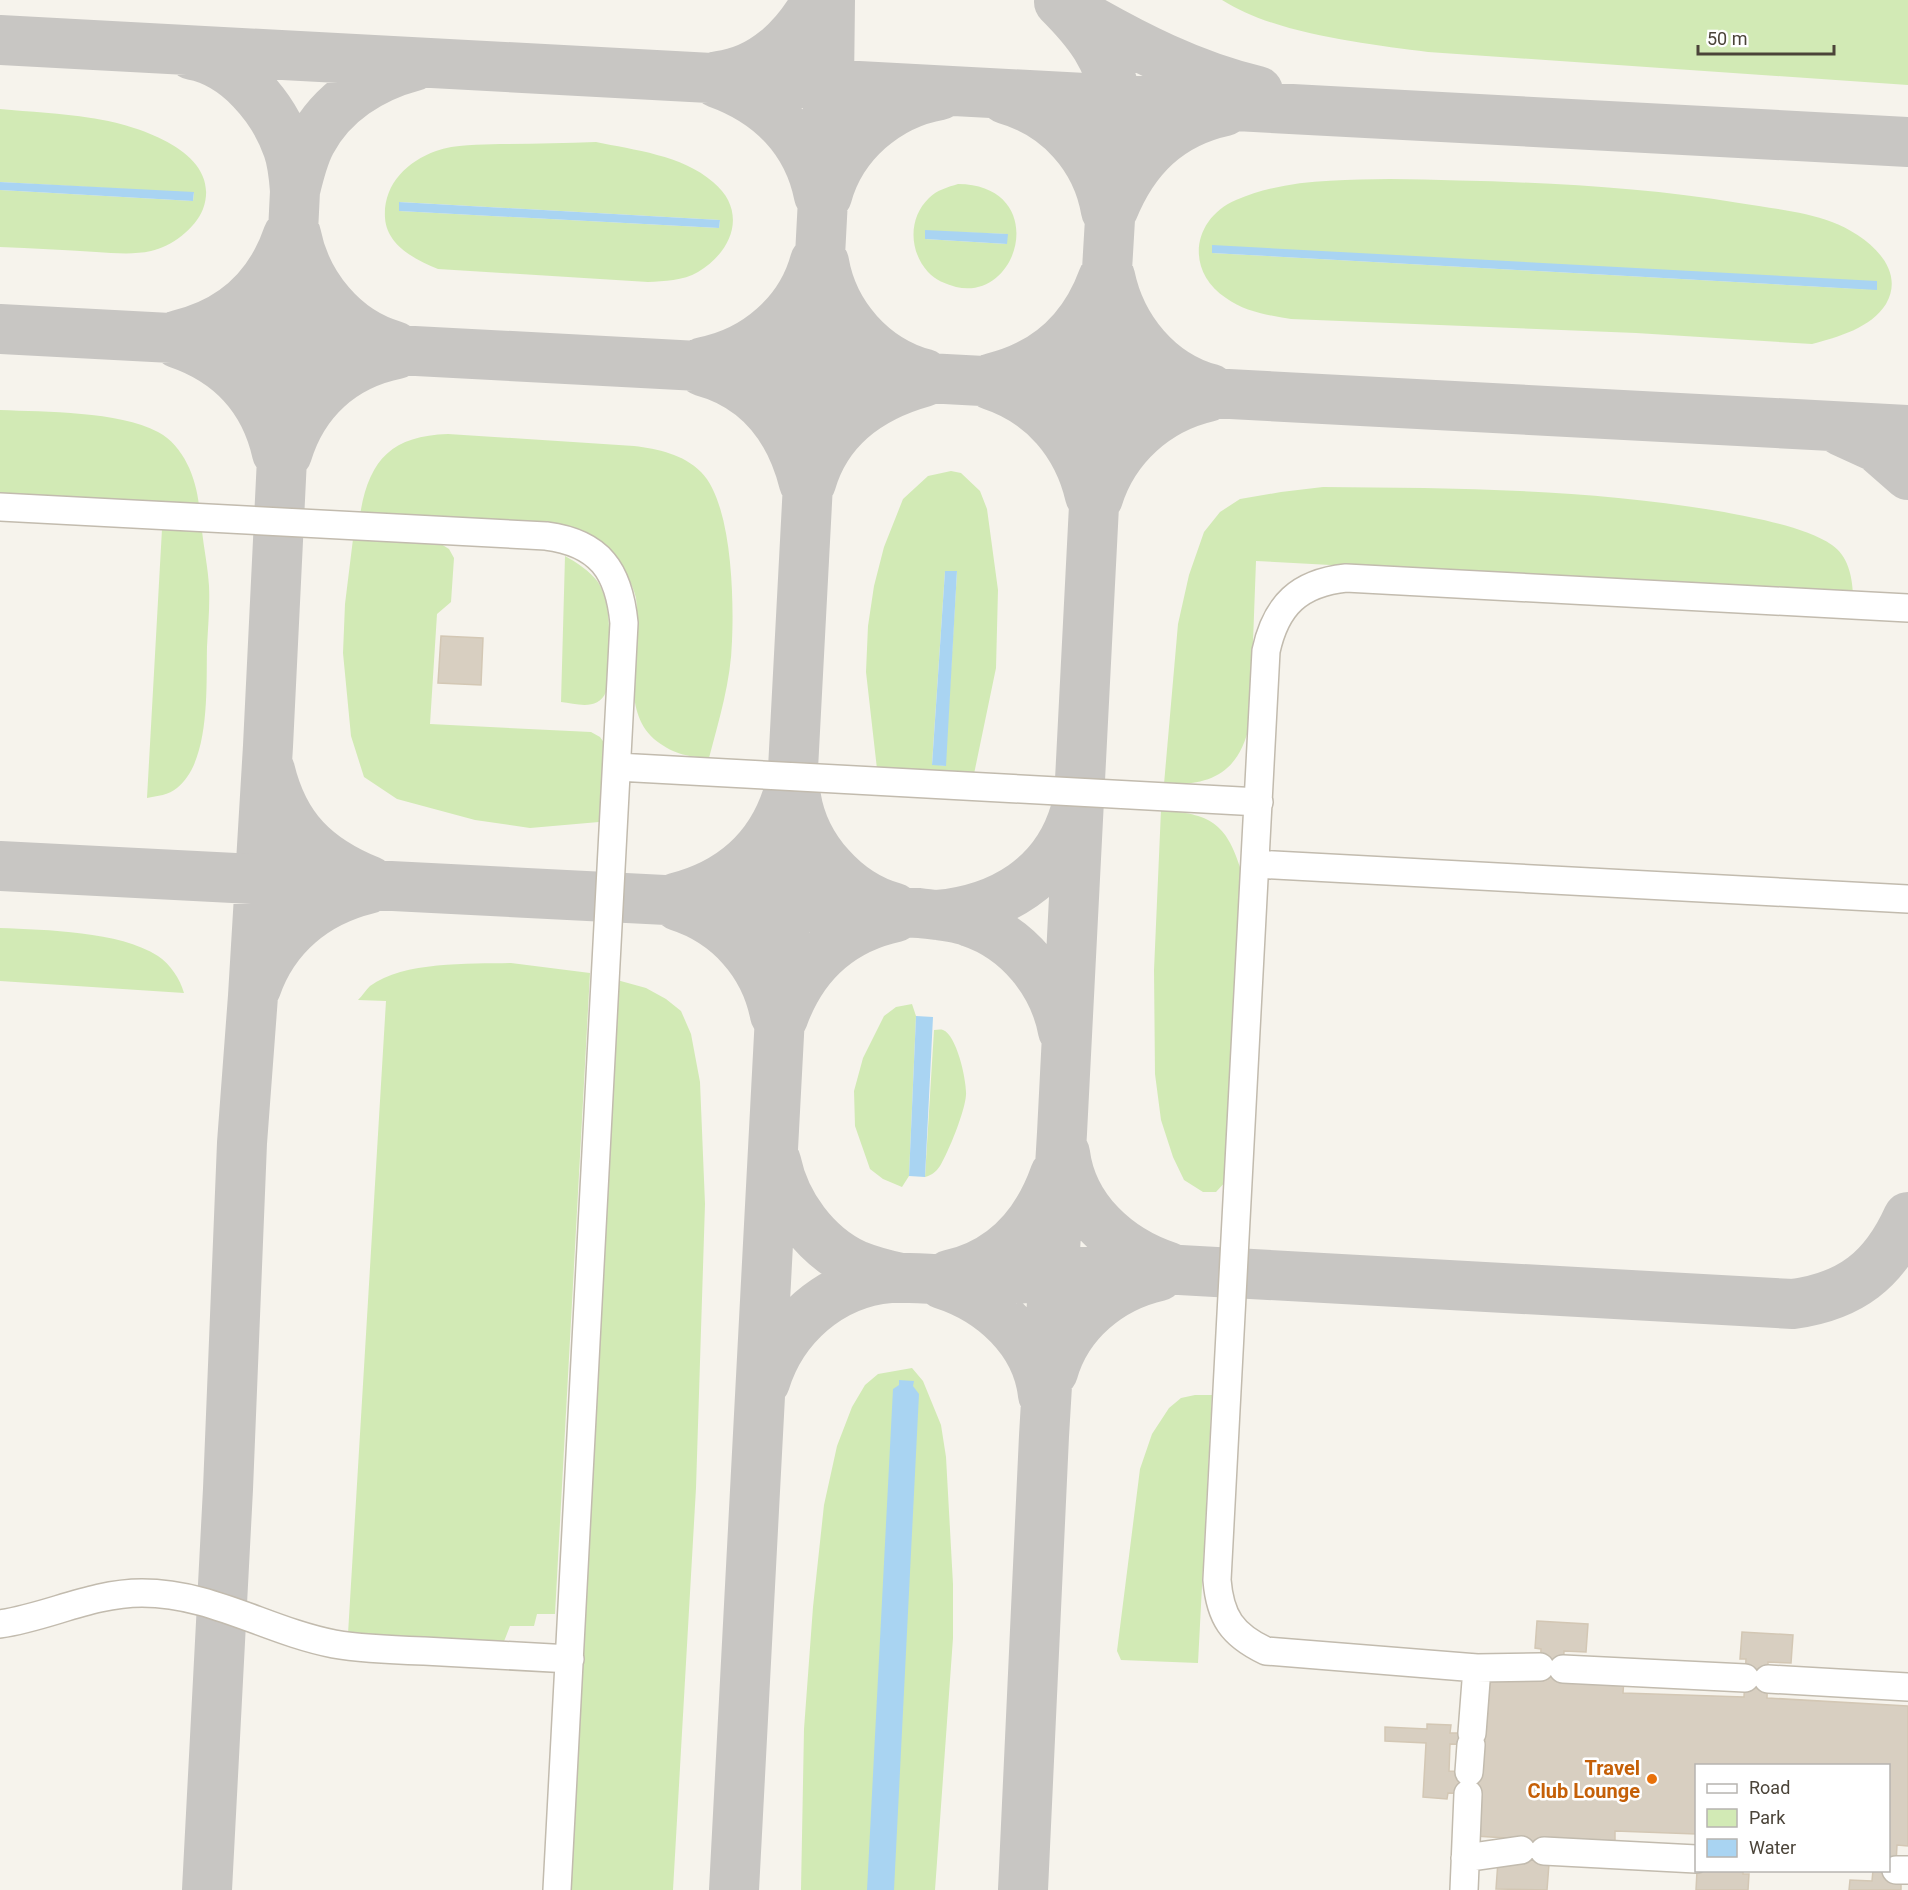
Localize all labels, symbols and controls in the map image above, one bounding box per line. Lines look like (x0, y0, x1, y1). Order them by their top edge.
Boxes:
scale bar (1698, 18, 1834, 56)
text: 50 m (1707, 28, 1747, 49)
place label: Travel Club Lounge (1527, 1756, 1640, 1803)
legend (1695, 1764, 1890, 1872)
marker: Travel Club Lounge (1645, 1772, 1659, 1786)
text: Road (1749, 1777, 1790, 1798)
text: Park (1749, 1807, 1786, 1828)
text: Water (1749, 1837, 1796, 1858)

